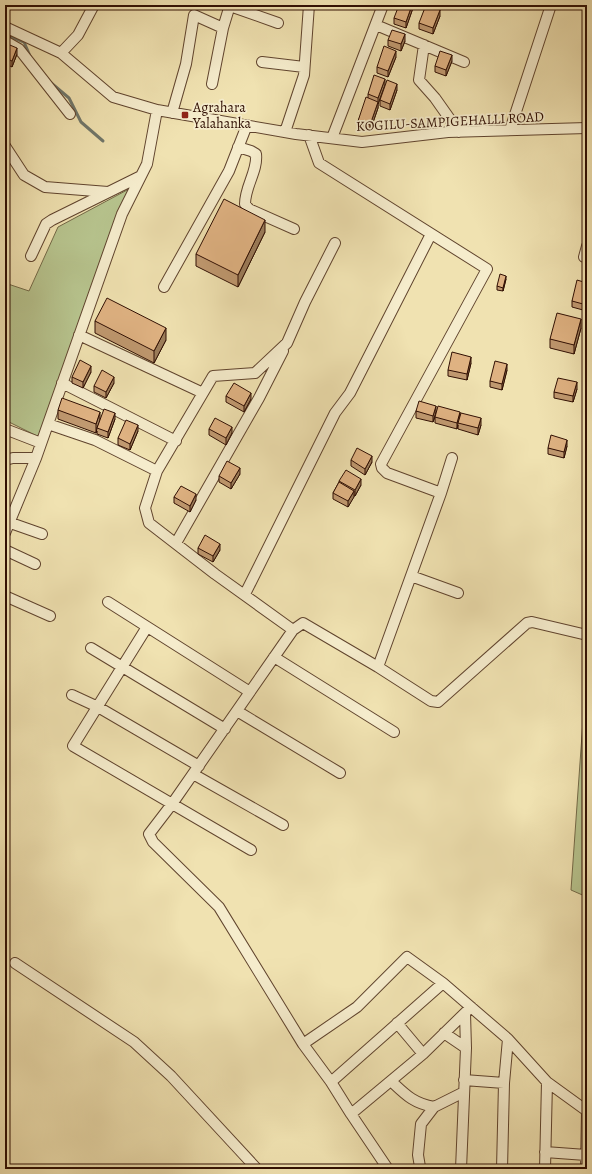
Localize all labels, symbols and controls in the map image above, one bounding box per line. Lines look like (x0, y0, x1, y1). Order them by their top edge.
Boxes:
place label: Agrahara Yalahanka (192, 98, 252, 133)
street label: KOGILU-SAMPIGEHALLI ROAD (356, 107, 545, 136)
marker: Agrahara Yalahanka (180, 110, 190, 120)

